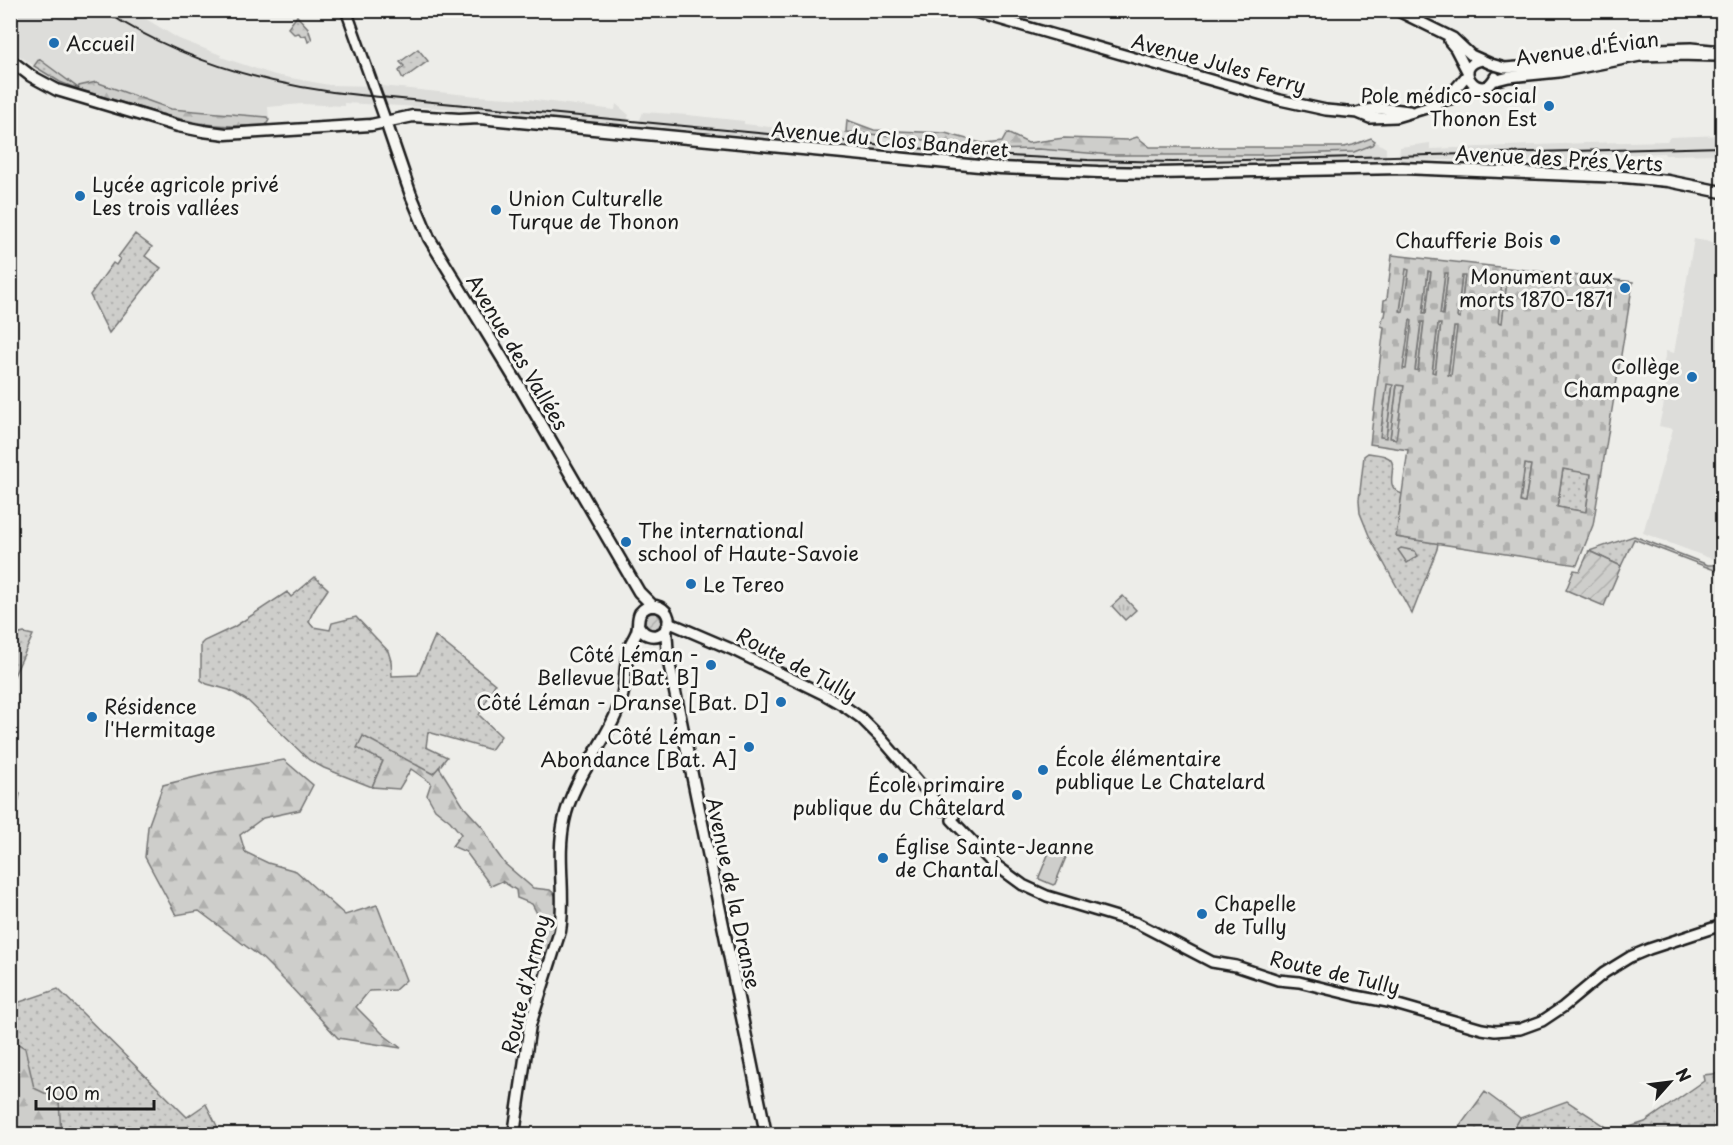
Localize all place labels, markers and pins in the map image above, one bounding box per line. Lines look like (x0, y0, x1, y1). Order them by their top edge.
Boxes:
place label: Accueil (66, 28, 135, 58)
marker: Accueil (47, 36, 61, 50)
place label: Pole médico-social Thonon Est (1361, 80, 1537, 133)
marker: Pole médico-social Thonon Est (1542, 99, 1556, 113)
place label: Lycée agricole privé Les trois vallées (92, 169, 279, 222)
place label: Union Culturelle Turque de Thonon (508, 183, 679, 236)
marker: Lycée agricole privé Les trois vallées (73, 189, 87, 203)
marker: Union Culturelle Turque de Thonon (489, 203, 503, 217)
place label: Chaufferie Bois (1395, 225, 1543, 255)
marker: Chaufferie Bois (1548, 233, 1562, 247)
place label: Monument aux morts 1870-1871 (1459, 261, 1613, 314)
marker: Monument aux morts 1870-1871 (1618, 281, 1632, 295)
place label: Collège Champagne (1563, 351, 1680, 404)
marker: Collège Champagne (1685, 370, 1699, 384)
place label: The international school of Haute-Savoie (638, 515, 859, 568)
marker: The international school of Haute-Savoie (619, 535, 633, 549)
place label: Le Tereo (703, 569, 784, 599)
marker: Le Tereo (684, 577, 698, 591)
place label: Côté Léman - Bellevue [Bat. B] (536, 639, 699, 692)
marker: Côté Léman - Bellevue [Bat. B] (704, 658, 718, 672)
place label: Côté Léman - Dranse [Bat. D] (476, 687, 769, 717)
place label: Résidence l'Hermitage (104, 691, 216, 744)
marker: Côté Léman - Dranse [Bat. D] (774, 695, 788, 709)
marker: Résidence l'Hermitage (85, 710, 99, 724)
place label: Côté Léman - Abondance [Bat. A] (540, 721, 737, 774)
marker: Côté Léman - Abondance [Bat. A] (742, 740, 756, 754)
place label: École élémentaire publique Le Chatelard (1055, 743, 1265, 796)
marker: École élémentaire publique Le Chatelard (1036, 763, 1050, 777)
place label: École primaire publique du Châtelard (792, 769, 1005, 822)
marker: École primaire publique du Châtelard (1010, 788, 1024, 802)
place label: Église Sainte-Jeanne de Chantal (895, 831, 1094, 884)
marker: Église Sainte-Jeanne de Chantal (876, 851, 890, 865)
place label: Chapelle de Tully (1214, 888, 1297, 941)
marker: Chapelle de Tully (1195, 907, 1209, 921)

